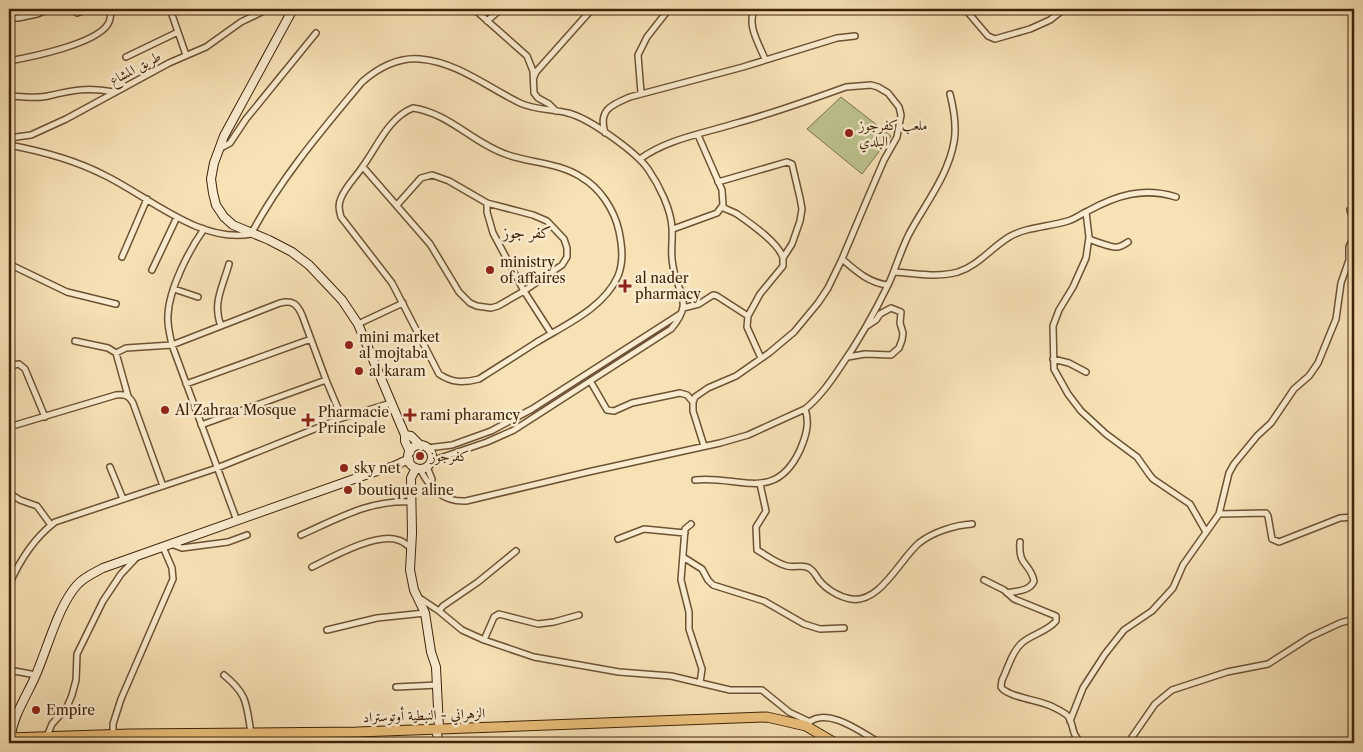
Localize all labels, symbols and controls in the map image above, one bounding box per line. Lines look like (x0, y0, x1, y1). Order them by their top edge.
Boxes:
street label: طريق المشاع (106, 47, 165, 92)
place label: ملعب كفرجوز البلدي (857, 116, 927, 153)
marker: ملعب كفرجوز البلدي (843, 127, 855, 139)
district label: كفر جوز (501, 222, 551, 243)
place label: ministry of affaires (500, 253, 566, 287)
marker: ministry of affaires (484, 264, 496, 276)
place label: al nader pharmacy (635, 269, 701, 303)
marker: al nader pharmacy (619, 280, 631, 292)
place label: mini market al mojtaba (359, 328, 440, 362)
marker: mini market al mojtaba (343, 339, 355, 351)
place label: al karam (369, 362, 426, 380)
marker: al karam (353, 365, 365, 377)
place label: Al Zahraa Mosque (174, 401, 297, 419)
place label: Pharmacie Principale (318, 403, 389, 437)
marker: Al Zahraa Mosque (159, 404, 171, 416)
place label: rami pharamcy (420, 406, 520, 424)
marker: rami pharamcy (404, 409, 416, 421)
marker: Pharmacie Principale (302, 414, 314, 426)
place label: كفرجوز (428, 447, 469, 465)
marker: كفرجوز (414, 450, 426, 462)
place label: sky net (354, 459, 401, 477)
marker: sky net (338, 462, 350, 474)
place label: boutique aline (358, 481, 454, 499)
marker: boutique aline (342, 484, 354, 496)
place label: Empire (46, 701, 95, 719)
street label: الزهراني - النبطية أوتوستراد (363, 703, 486, 729)
marker: Empire (30, 704, 42, 716)

